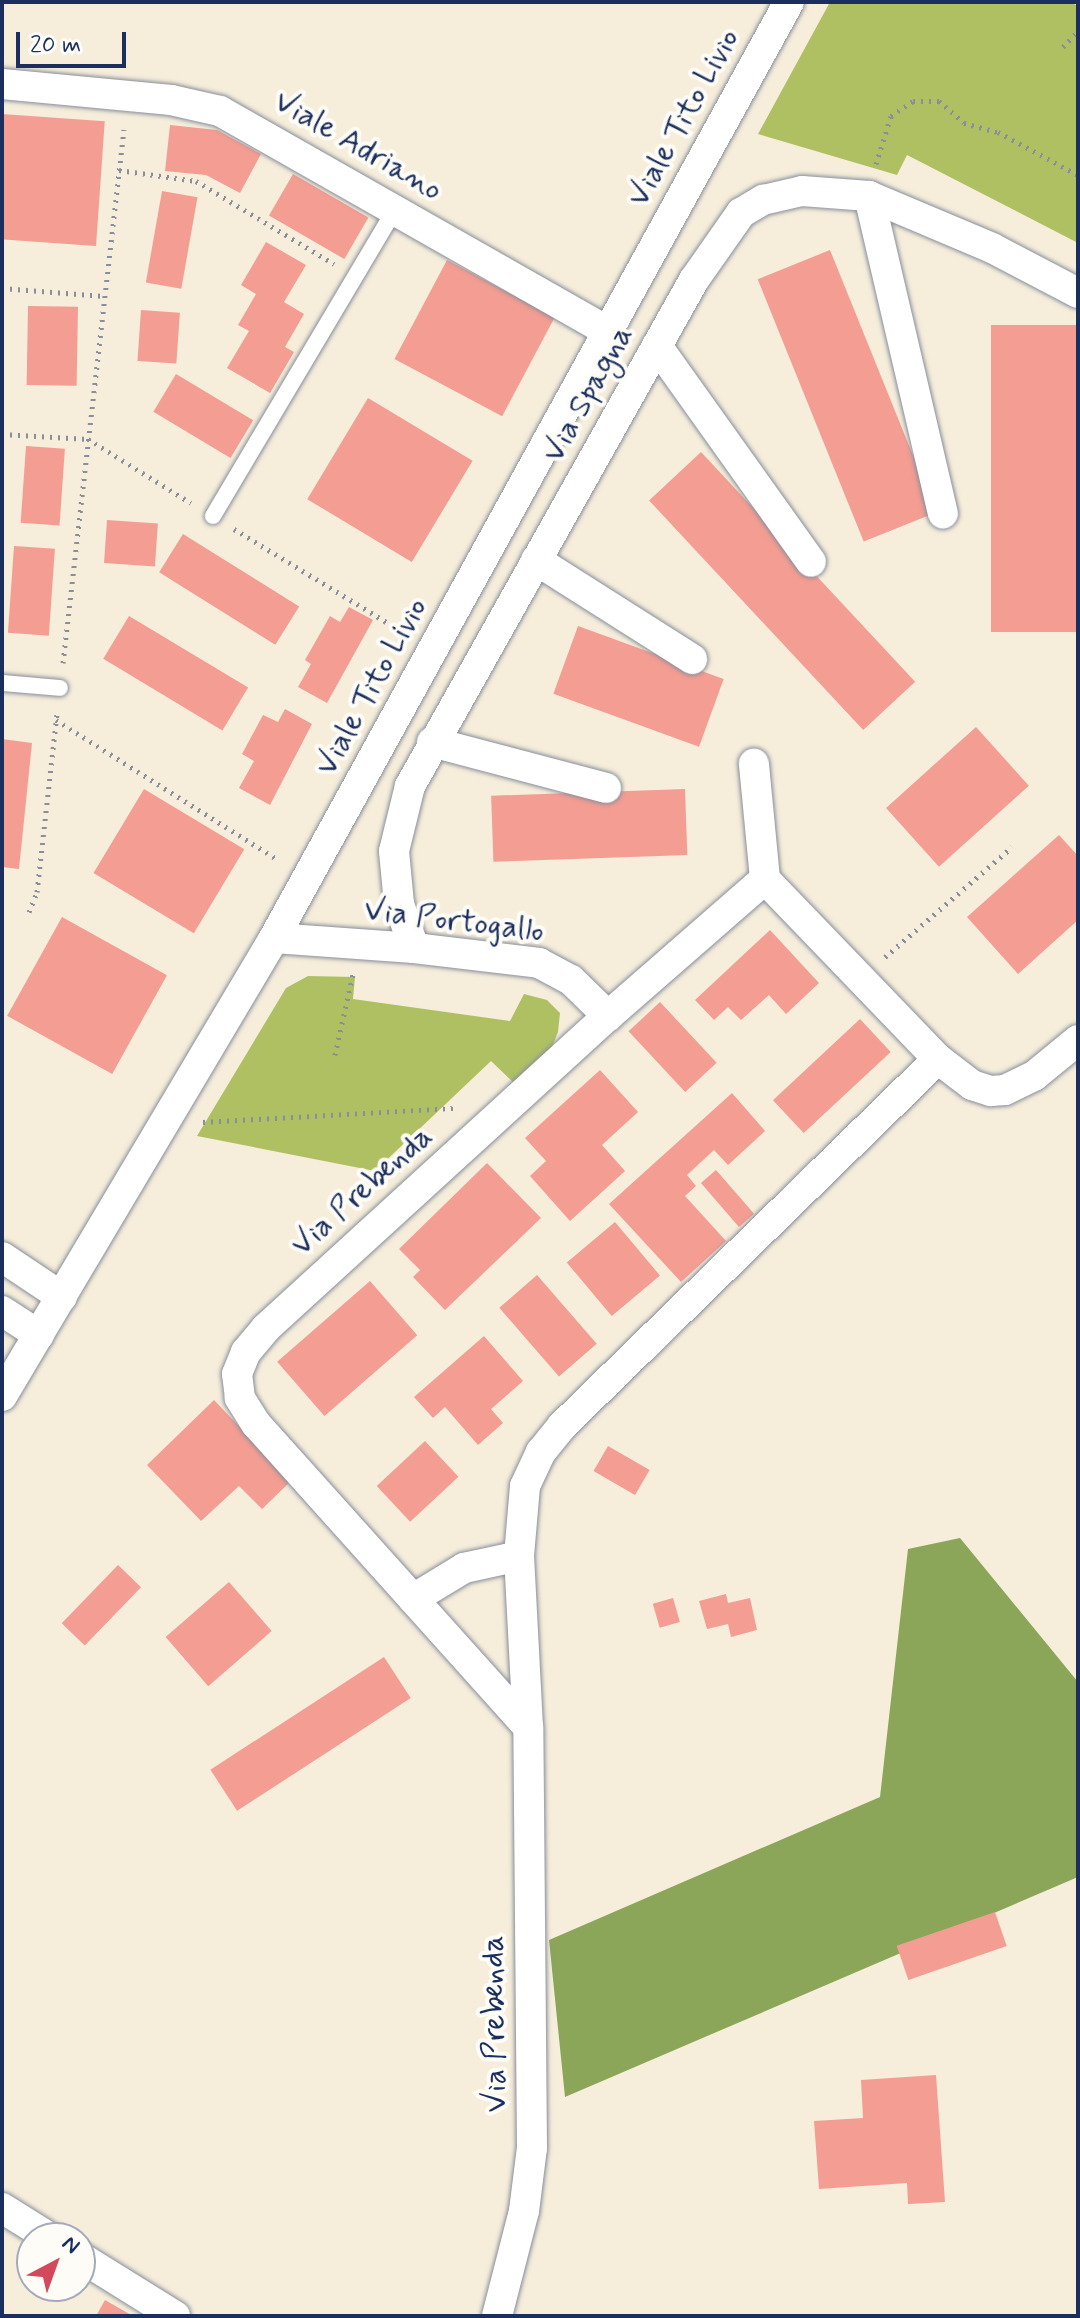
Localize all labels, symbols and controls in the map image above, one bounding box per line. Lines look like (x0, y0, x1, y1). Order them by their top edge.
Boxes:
scale bar (20, 16, 130, 66)
street label: Viale Tito Livio (621, 25, 747, 211)
text: 20 m (30, 30, 81, 61)
street label: Viale Adriano (267, 82, 449, 210)
street label: Via Spagna (535, 320, 641, 468)
street label: Viale Tito Livio (309, 594, 435, 780)
street label: Via Portogallo (361, 891, 547, 951)
street label: Via Prebenda (283, 1117, 441, 1265)
street label: Via Prebenda (474, 1935, 516, 2113)
north arrow (16, 2222, 96, 2302)
text: N (56, 2230, 85, 2261)

